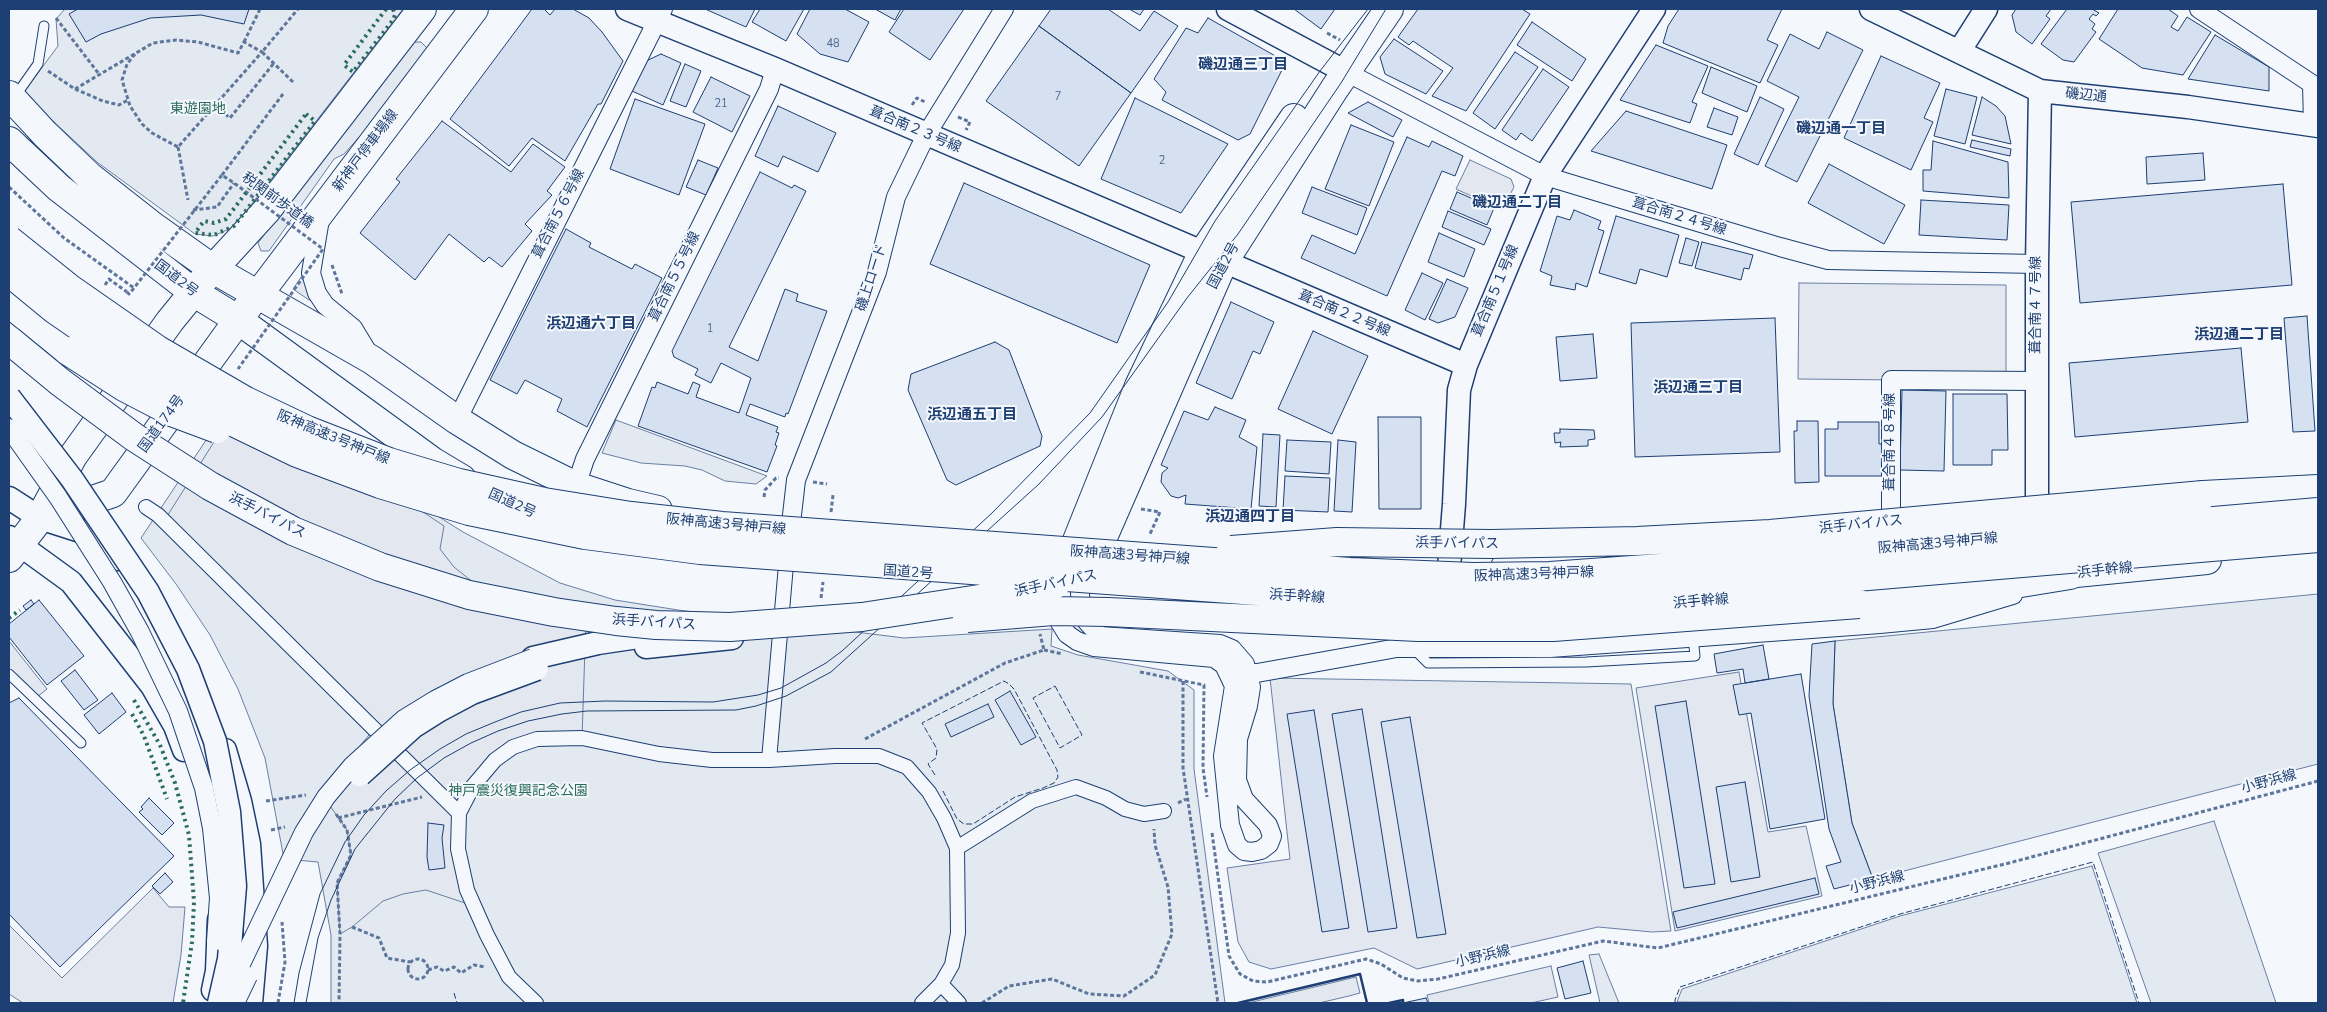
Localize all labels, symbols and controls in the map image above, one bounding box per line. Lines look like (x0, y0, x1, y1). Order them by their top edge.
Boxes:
house number: 48 (826, 37, 840, 51)
district label: 磯辺通三丁目 (1198, 56, 1288, 74)
street label: 磯辺通 (2064, 85, 2108, 107)
house number: 7 (1055, 90, 1061, 104)
house number: 21 (714, 97, 728, 111)
park label: 東遊園地 (170, 102, 226, 118)
street label: 葺合南２３号線 (867, 103, 963, 157)
street label: 新神戸停車場線 (330, 107, 402, 195)
district label: 磯辺通一丁目 (1796, 120, 1886, 138)
house number: 2 (1159, 154, 1165, 168)
street label: 葺合南５６号線 (529, 167, 589, 261)
street label: 税関前歩道橋 (238, 170, 316, 232)
district label: 磯辺通二丁目 (1472, 194, 1562, 212)
street label: 葺合南２４号線 (1630, 195, 1728, 239)
street label: 葺合南５５号線 (646, 229, 704, 325)
street label: 国道2号 (1205, 240, 1243, 292)
street label: 磯上ロード (853, 242, 891, 314)
street label: 葺合南５１号線 (1469, 243, 1523, 339)
street label: 葺合南４７号線 (2029, 256, 2045, 354)
street label: 国道2号 (151, 257, 201, 301)
street label: 葺合南２２号線 (1296, 287, 1392, 341)
district label: 浜辺通六丁目 (546, 315, 636, 333)
house number: 1 (707, 322, 713, 336)
district label: 浜辺通二丁目 (2194, 326, 2284, 344)
district label: 浜辺通三丁目 (1653, 379, 1743, 397)
street label: 国道174号 (135, 392, 189, 456)
street label: 葺合南４８号線 (1883, 393, 1899, 491)
district label: 浜辺通五丁目 (927, 406, 1017, 424)
street label: 阪神高速3号神戸線 (274, 408, 392, 468)
street label: 国道2号 (486, 486, 538, 522)
street label: 浜手バイパス (226, 489, 308, 543)
district label: 浜辺通四丁目 (1205, 508, 1295, 526)
street label: 阪神高速3号神戸線 (665, 511, 787, 539)
street label: 浜手バイパス (1818, 512, 1904, 538)
street label: 阪神高速3号神戸線 (1877, 530, 1999, 558)
street label: 浜手バイパス (1415, 535, 1499, 553)
street label: 阪神高速3号神戸線 (1069, 543, 1191, 569)
street label: 浜手幹線 (2076, 560, 2134, 582)
street label: 国道2号 (882, 563, 934, 583)
street label: 阪神高速3号神戸線 (1474, 565, 1594, 585)
street label: 浜手バイパス (1013, 567, 1099, 601)
street label: 浜手幹線 (1268, 587, 1326, 607)
street label: 浜手幹線 (1672, 591, 1730, 613)
street label: 浜手バイパス (612, 612, 696, 634)
street label: 小野浜線 (2240, 767, 2298, 797)
park label: 神戸震災復興記念公園 (448, 784, 588, 800)
street label: 小野浜線 (1848, 868, 1906, 898)
street label: 小野浜線 (1454, 943, 1512, 971)

